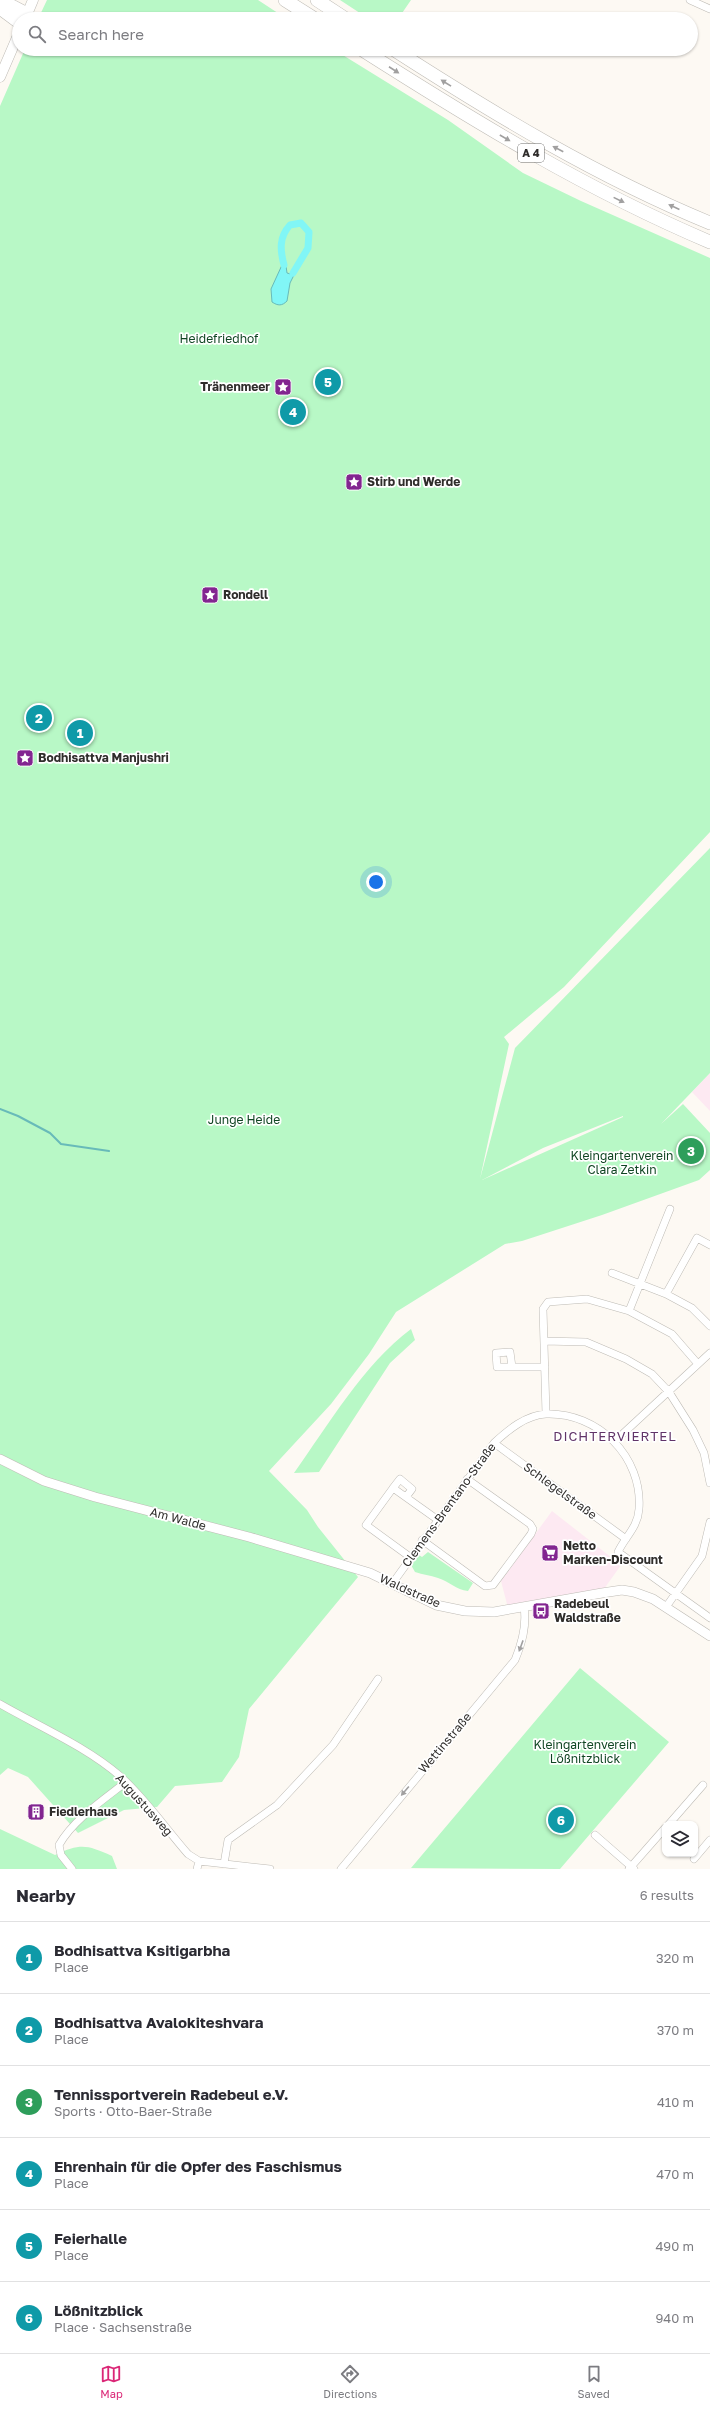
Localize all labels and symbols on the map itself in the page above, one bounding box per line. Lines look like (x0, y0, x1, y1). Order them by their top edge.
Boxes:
one-way arrow (389, 66, 399, 74)
one-way arrow (441, 79, 451, 87)
one-way arrow (499, 135, 511, 142)
road number: A 4 (518, 144, 544, 162)
one-way arrow (552, 145, 564, 152)
one-way arrow (613, 197, 625, 203)
one-way arrow (669, 204, 680, 210)
park label: Heidefriedhof (180, 331, 259, 346)
pin: 5 (315, 367, 341, 397)
place icon: Tränenmeer (273, 377, 293, 397)
place label: Tränenmeer (200, 379, 270, 394)
pin: 4 (280, 397, 306, 427)
place icon: Stirb und Werde (344, 472, 364, 492)
place label: Stirb und Werde (367, 474, 460, 489)
place icon: Rondell (200, 585, 220, 605)
place label: Rondell (223, 587, 268, 602)
pin: 2 (26, 703, 52, 733)
pin: 1 (67, 718, 93, 748)
place icon: Bodhisattva Manjushri (15, 748, 35, 768)
place label: Bodhisattva Manjushri (38, 750, 169, 765)
your location (366, 872, 386, 892)
park label: Junge Heide (208, 1112, 280, 1127)
pin: 3 (678, 1136, 704, 1166)
park label: Kleingartenverein Clara Zetkin (571, 1148, 673, 1177)
district label: DICHTERVIERTEL (553, 1428, 677, 1444)
street label: Clemens-Brentano-Straße (399, 1440, 499, 1570)
street label: Schlegelstraße (521, 1459, 600, 1522)
street label: Am Walde (148, 1504, 208, 1533)
place label: Netto Marken-Discount (563, 1538, 663, 1567)
supermarket icon: Netto Marken-Discount (540, 1543, 560, 1563)
street label: Waldstraße (377, 1570, 443, 1611)
place label: Radebeul Waldstraße (554, 1596, 621, 1625)
bus stop icon: Radebeul Waldstraße (531, 1601, 551, 1621)
one-way arrow (517, 1640, 523, 1652)
street label: Wettinstraße (415, 1709, 474, 1776)
park label: Kleingartenverein Lößnitzblick (534, 1737, 636, 1766)
street label: Augustusweg (113, 1771, 176, 1839)
one-way arrow (401, 1786, 410, 1796)
building icon: Fiedlerhaus (26, 1802, 46, 1822)
place label: Fiedlerhaus (49, 1804, 118, 1819)
pin: 6 (548, 1805, 574, 1835)

